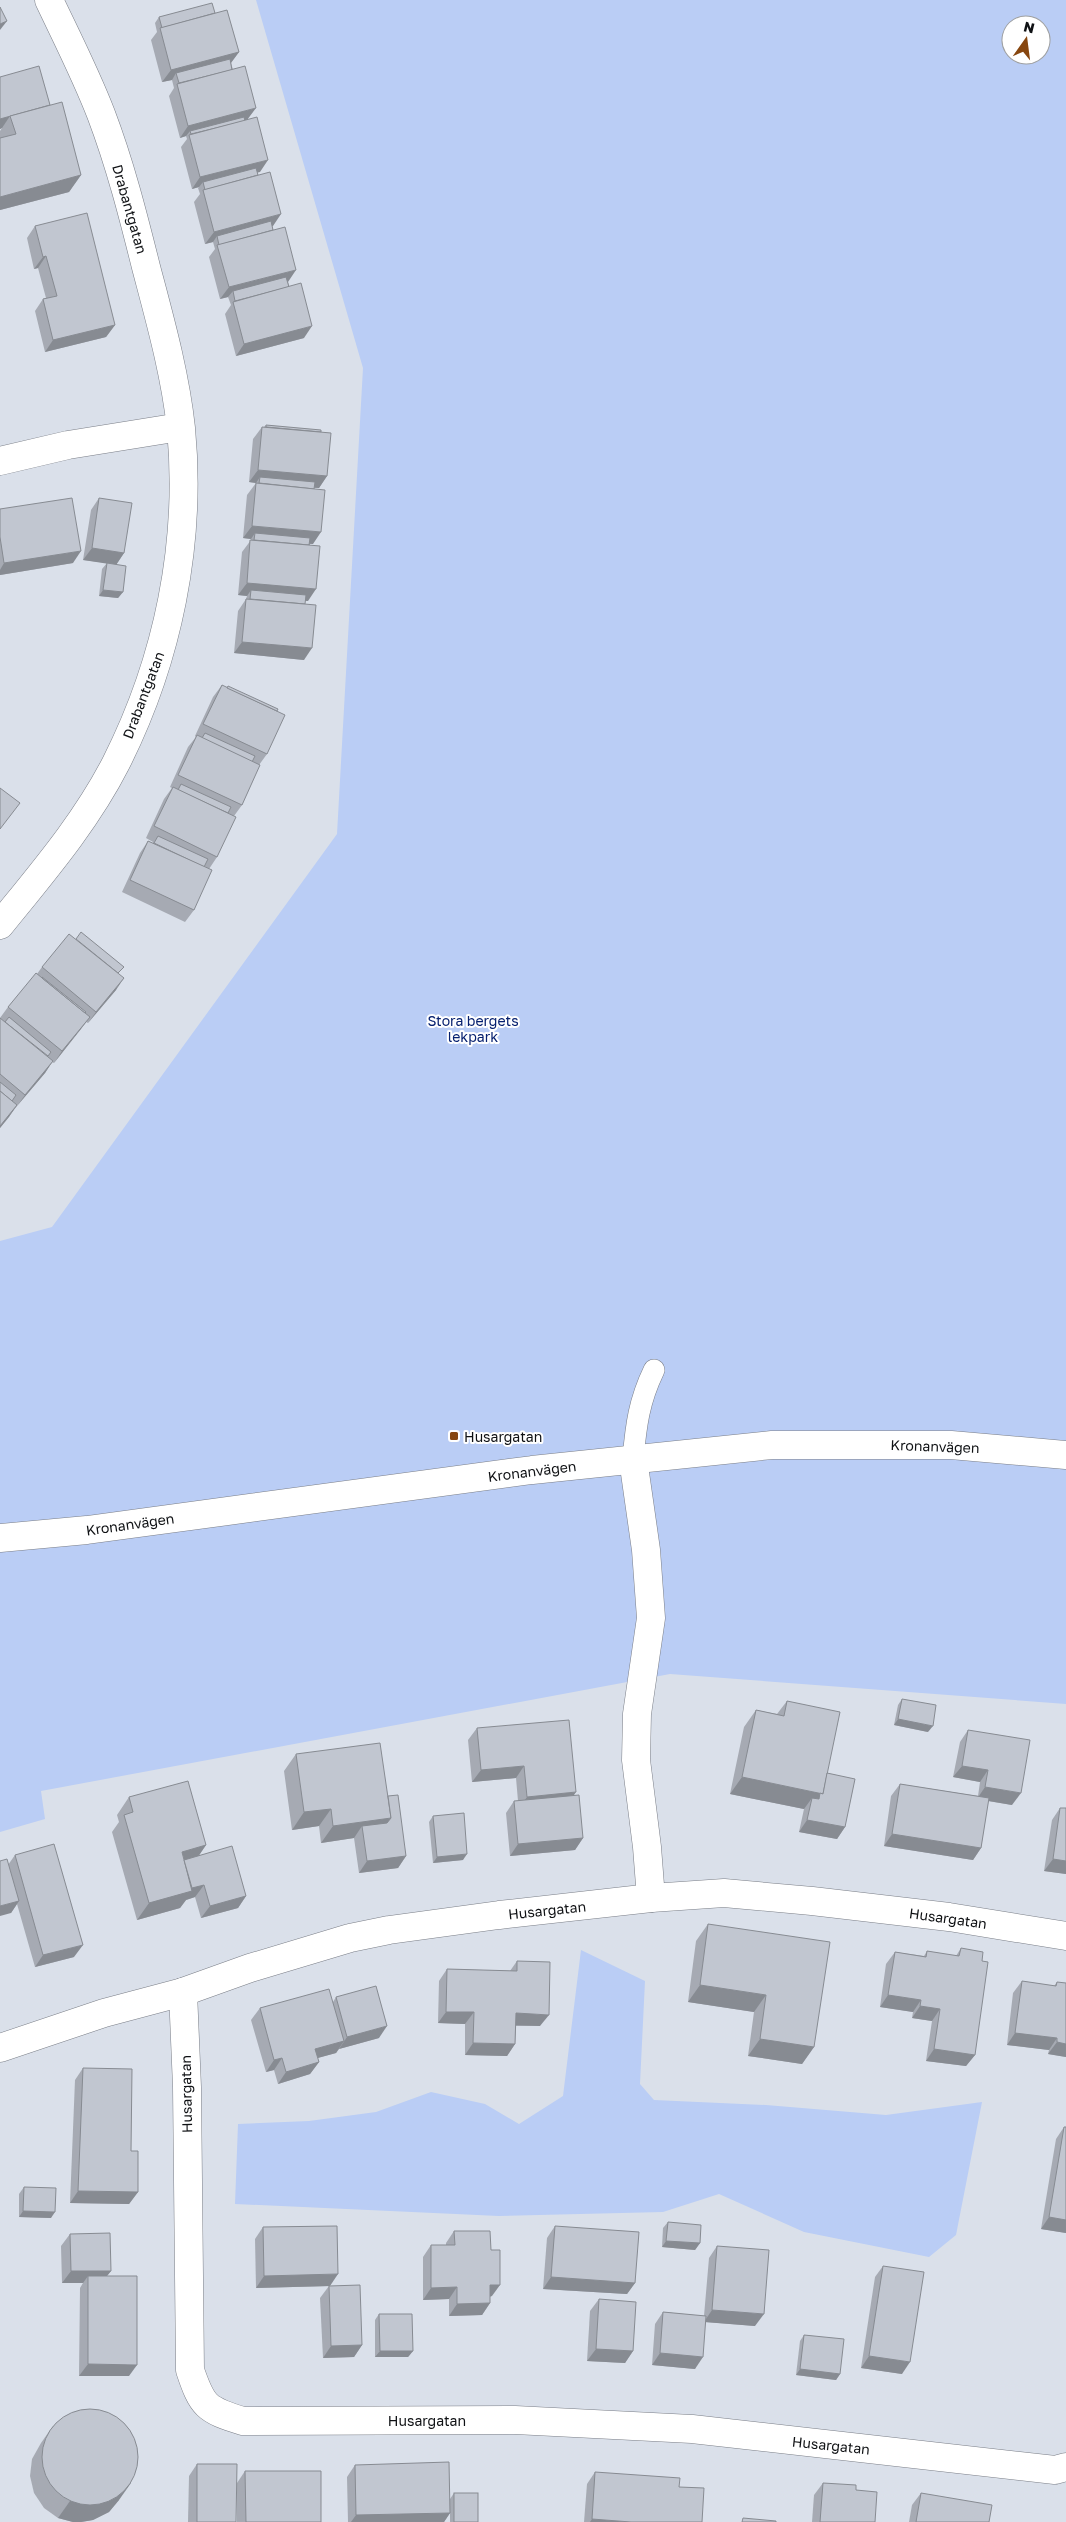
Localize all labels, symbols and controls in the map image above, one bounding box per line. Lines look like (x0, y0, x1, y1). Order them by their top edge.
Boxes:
north arrow (1001, 15, 1051, 65)
text: N (1022, 17, 1036, 36)
street label: Drabantgatan (109, 162, 151, 256)
street label: Drabantgatan (119, 649, 167, 741)
park label: Stora bergets lekpark (427, 1012, 519, 1045)
place label: Husargatan (464, 1428, 542, 1445)
marker: Husargatan (448, 1430, 460, 1442)
street label: Kronanvägen (890, 1436, 980, 1456)
street label: Kronanvägen (487, 1457, 577, 1485)
street label: Kronanvägen (85, 1509, 175, 1539)
street label: Husargatan (507, 1897, 587, 1923)
street label: Husargatan (908, 1904, 988, 1932)
street label: Husargatan (177, 2055, 195, 2133)
street label: Husargatan (388, 2412, 466, 2429)
street label: Husargatan (791, 2432, 871, 2458)

